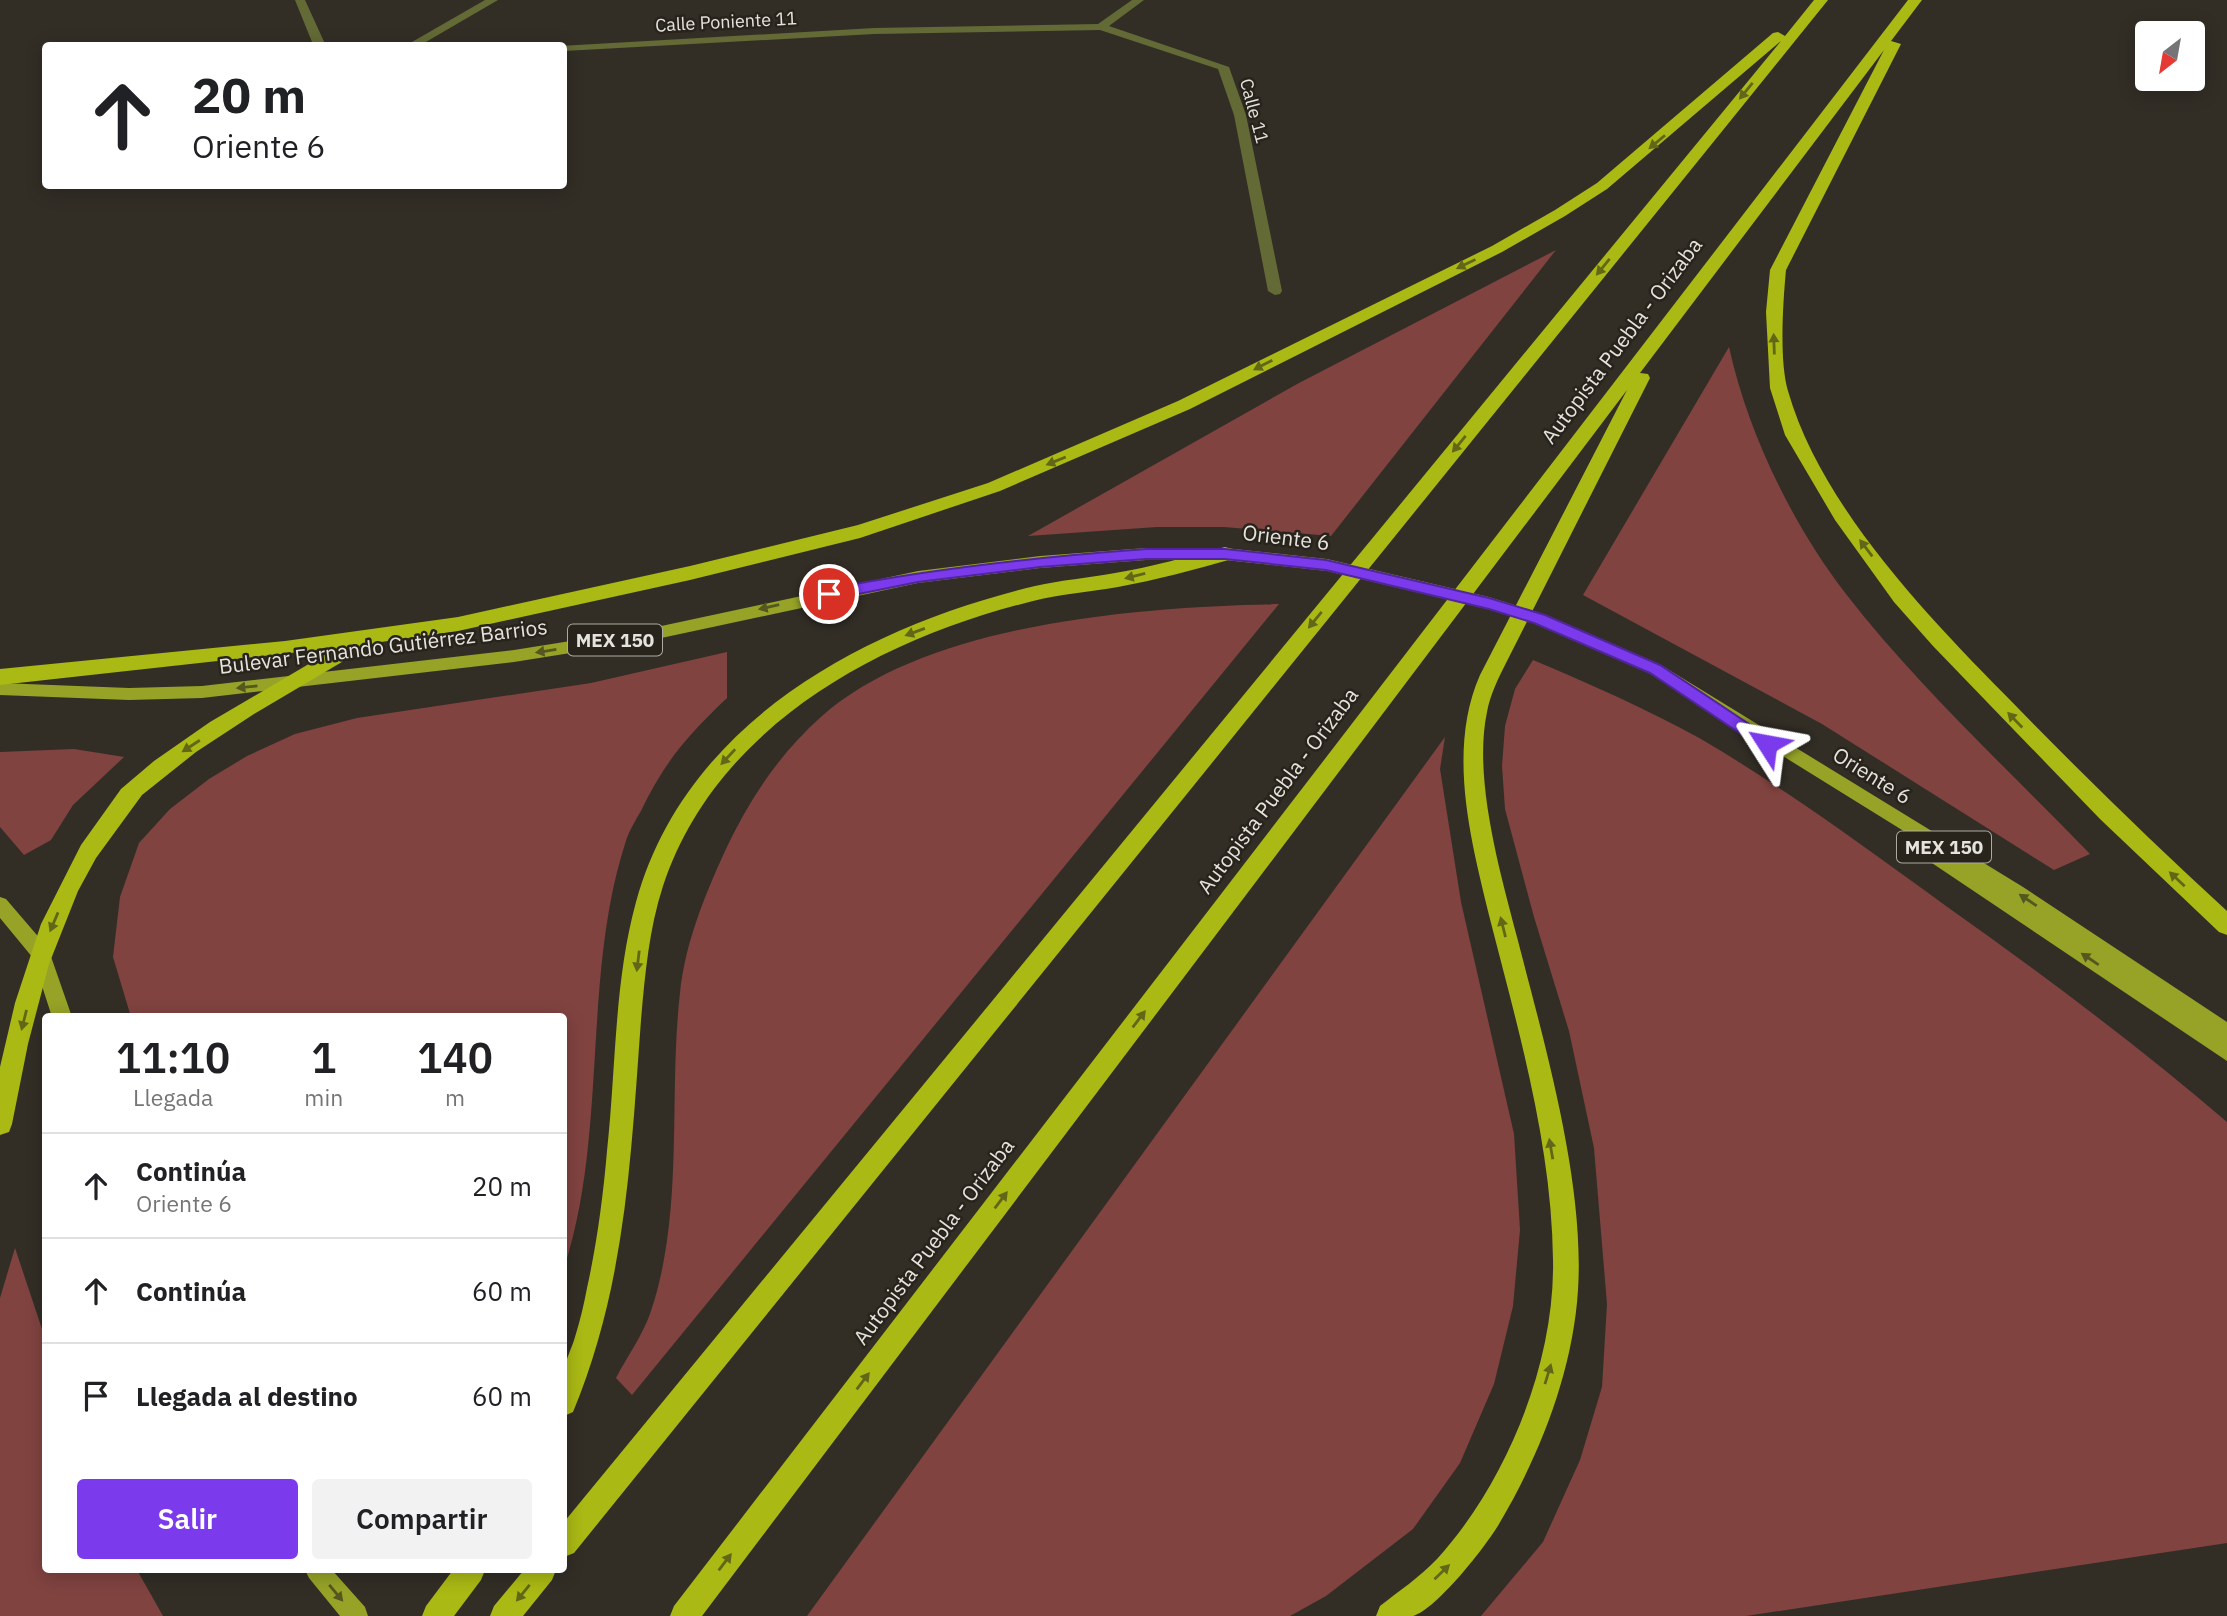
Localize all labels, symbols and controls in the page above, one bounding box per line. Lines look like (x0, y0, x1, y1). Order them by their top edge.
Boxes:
street label: Calle Poniente 11 (654, 6, 798, 37)
north arrow (2135, 21, 2205, 91)
map controls (2135, 21, 2205, 91)
text: 20 m (192, 63, 306, 126)
icon: ahead (77, 70, 168, 161)
street label: Calle 11 (1235, 76, 1274, 146)
one-way arrow (1739, 81, 1754, 99)
text: Oriente 6 (192, 125, 326, 167)
one-way arrow (1648, 134, 1666, 149)
street label: Autopista Puebla - Orizaba (1534, 232, 1708, 449)
one-way arrow (1456, 259, 1476, 270)
one-way arrow (1596, 259, 1611, 276)
one-way arrow (1769, 333, 1780, 355)
one-way arrow (1253, 360, 1273, 371)
one-way arrow (1452, 435, 1467, 452)
one-way arrow (1046, 456, 1067, 467)
street label: Oriente 6 (1241, 518, 1331, 556)
one-way arrow (1859, 539, 1873, 557)
pin (799, 564, 859, 624)
one-way arrow (1124, 571, 1146, 582)
icon: arrive (810, 575, 848, 613)
one-way arrow (758, 602, 780, 613)
one-way arrow (1308, 611, 1323, 629)
street label: Bulevar Fernando Gutiérrez Barrios (217, 612, 549, 680)
road number: MEX 150 (568, 624, 662, 656)
one-way arrow (905, 627, 926, 638)
one-way arrow (535, 646, 557, 657)
one-way arrow (236, 682, 258, 693)
street label: Autopista Puebla - Orizaba (1190, 682, 1364, 899)
position arrow (1730, 707, 1804, 781)
one-way arrow (2006, 711, 2023, 728)
one-way arrow (181, 739, 201, 752)
street label: Oriente 6 (1828, 740, 1917, 810)
one-way arrow (720, 748, 736, 766)
road number: MEX 150 (1897, 832, 1991, 862)
one-way arrow (2168, 871, 2186, 887)
one-way arrow (2019, 893, 2037, 907)
one-way arrow (48, 911, 59, 932)
one-way arrow (1498, 916, 1509, 938)
one-way arrow (632, 950, 643, 972)
one-way arrow (2080, 953, 2099, 966)
one-way arrow (18, 1009, 29, 1031)
one-way arrow (1132, 1010, 1146, 1028)
text: 11:10 (116, 1030, 230, 1085)
text: 1 (311, 1030, 336, 1085)
text: 140 (417, 1030, 493, 1085)
text: Llegada (133, 1082, 213, 1112)
text: min (304, 1082, 343, 1112)
text: m (445, 1082, 465, 1112)
street label: Autopista Puebla - Orizaba (846, 1133, 1020, 1350)
one-way arrow (1546, 1138, 1557, 1160)
text: Continúa (136, 1154, 246, 1188)
icon: ahead (77, 1167, 115, 1205)
text: 20 m (472, 1169, 532, 1203)
text: Oriente 6 (136, 1188, 232, 1218)
one-way arrow (994, 1191, 1008, 1209)
icon: ahead (77, 1272, 115, 1310)
text: Continúa (136, 1274, 246, 1308)
text: 60 m (472, 1274, 532, 1308)
one-way arrow (1543, 1363, 1553, 1384)
one-way arrow (856, 1372, 870, 1390)
icon: arrive (77, 1377, 115, 1415)
text: Llegada al destino (136, 1379, 358, 1413)
text: 60 m (472, 1379, 532, 1413)
button: Salir (77, 1479, 298, 1559)
button: Compartir (312, 1479, 532, 1559)
one-way arrow (718, 1553, 733, 1571)
one-way arrow (1433, 1565, 1450, 1581)
one-way arrow (515, 1583, 530, 1601)
one-way arrow (329, 1584, 344, 1602)

